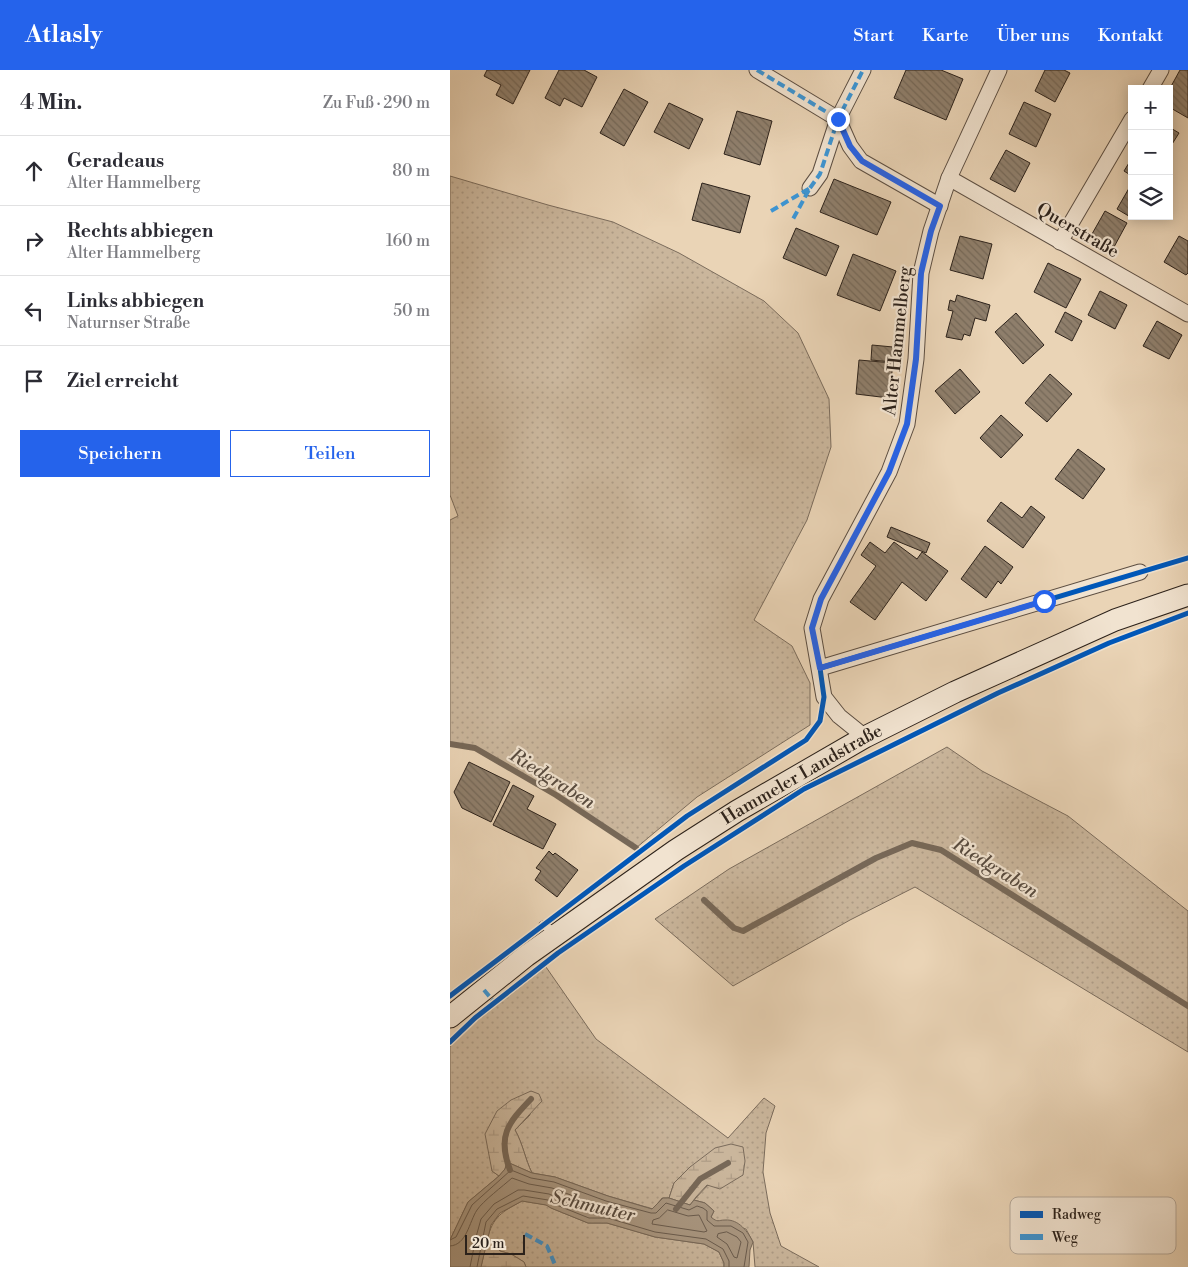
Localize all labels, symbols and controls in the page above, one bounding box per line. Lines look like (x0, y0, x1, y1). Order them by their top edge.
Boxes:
text: Atlasly (25, 20, 102, 50)
text: Start (853, 24, 894, 47)
text: Karte (922, 24, 969, 47)
text: Über uns (997, 24, 1070, 47)
text: Kontakt (1098, 24, 1163, 47)
map controls (1128, 85, 1173, 220)
button: + (1128, 85, 1173, 130)
text: 4 Min. (20, 90, 82, 116)
text: Zu Fuß · 290 m (323, 93, 430, 113)
route end (827, 108, 850, 131)
button: − (1128, 130, 1173, 175)
text: Geradeaus (67, 149, 164, 173)
icon: ahead (20, 157, 48, 185)
text: 80 m (392, 161, 430, 181)
text: Alter Hammelberg (67, 173, 201, 193)
button: layers (1128, 175, 1173, 220)
street label: Querstraße (1032, 198, 1123, 263)
text: Rechts abbiegen (67, 219, 213, 243)
icon: right (20, 227, 48, 255)
text: 160 m (386, 231, 430, 251)
text: Alter Hammelberg (67, 243, 201, 263)
street label: Alter Hammelberg (878, 264, 917, 418)
text: Links abbiegen (67, 289, 204, 313)
icon: left (20, 297, 48, 325)
text: 50 m (393, 301, 430, 321)
text: Naturnser Straße (67, 313, 190, 333)
icon: arrive (20, 367, 48, 395)
text: Ziel erreicht (67, 369, 178, 393)
button: Speichern (20, 430, 220, 477)
button: Teilen (230, 430, 430, 477)
route start (1033, 590, 1056, 613)
street label: Hammeler Landstraße (717, 719, 886, 830)
water label: Riedgraben (504, 743, 600, 815)
water label: Riedgraben (947, 832, 1043, 904)
water label: Schmutter (548, 1185, 638, 1228)
legend (1010, 1197, 1176, 1254)
text: Radweg (1052, 1206, 1102, 1224)
text: Weg (1051, 1229, 1079, 1247)
scale bar (465, 1232, 525, 1255)
text: 20 m (472, 1235, 504, 1253)

